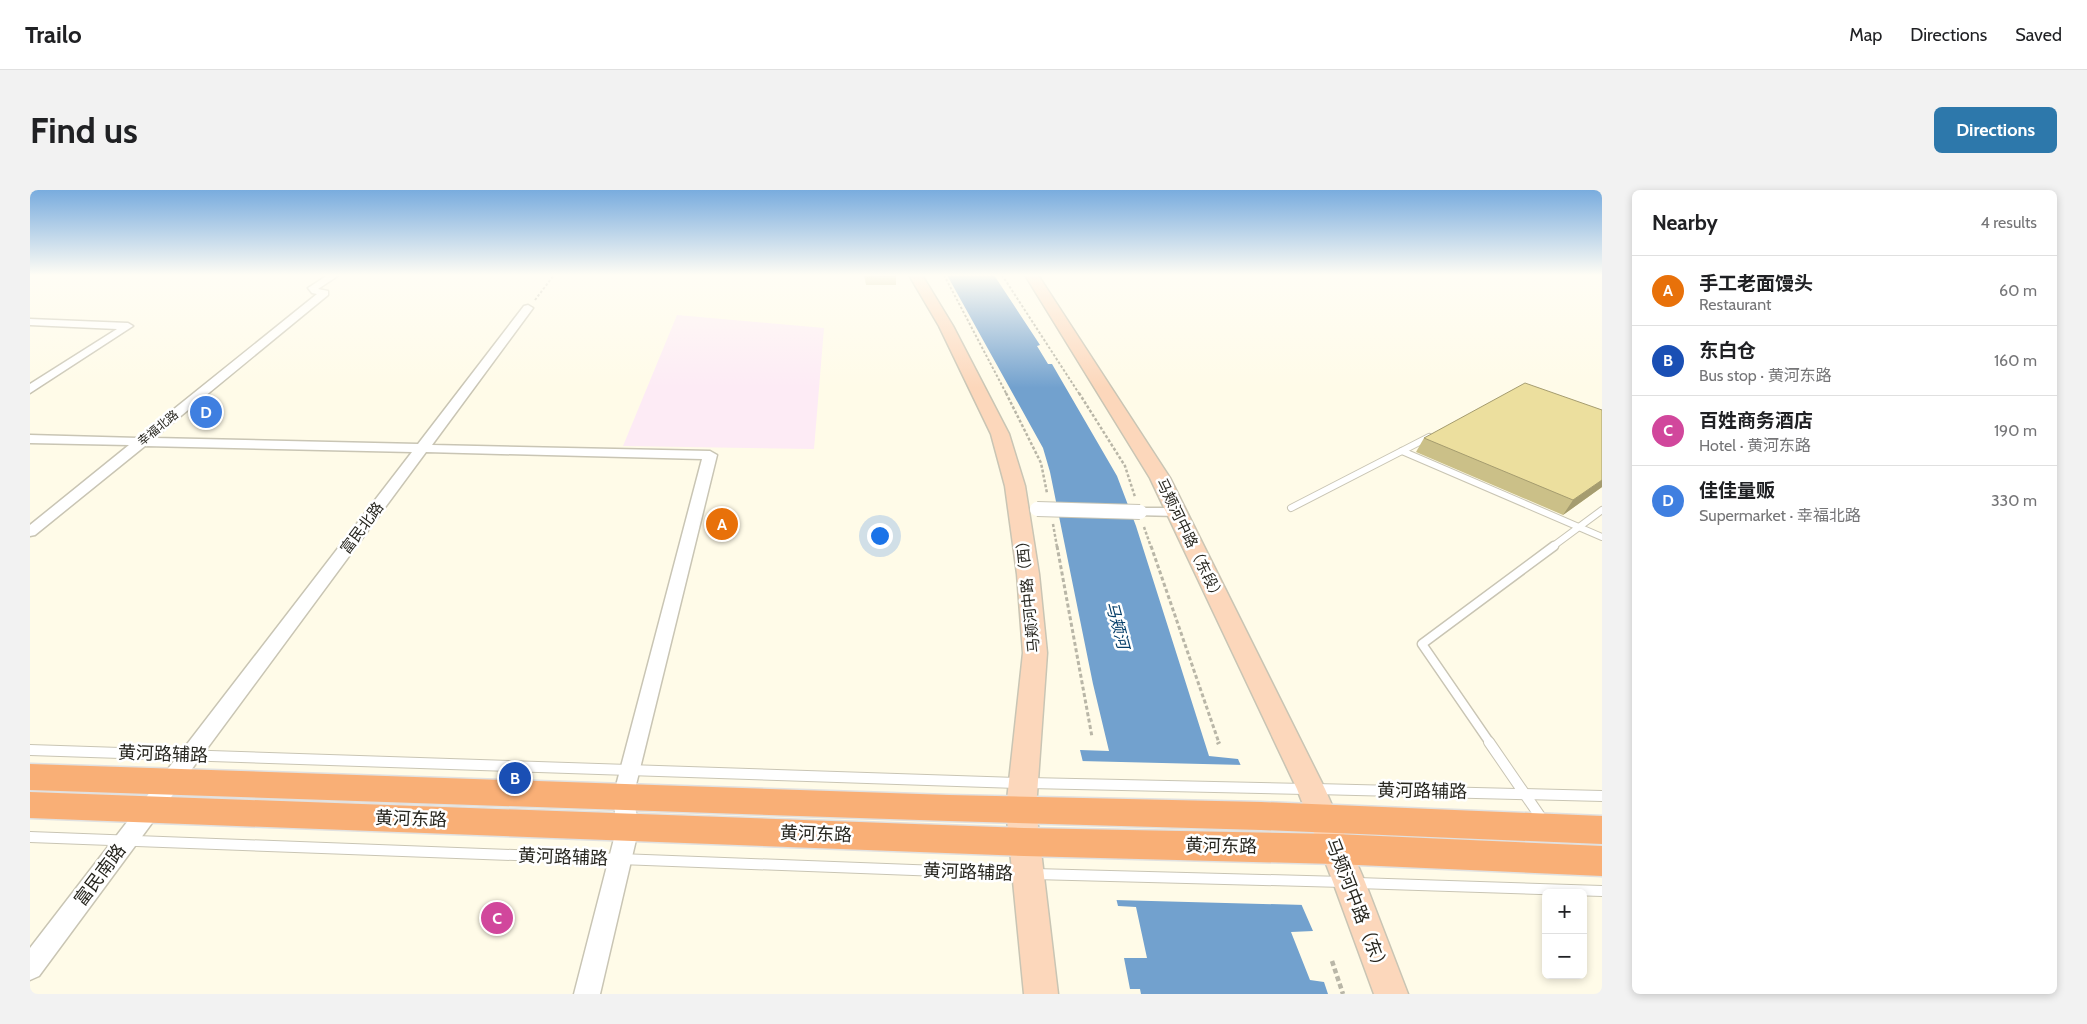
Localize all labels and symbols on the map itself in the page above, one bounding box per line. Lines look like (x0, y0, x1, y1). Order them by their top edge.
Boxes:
pin: D (190, 393, 222, 431)
street label: 幸福北路 (134, 407, 181, 449)
street label: 马颊河中路（东段） (1152, 475, 1228, 605)
street label: 富民北路 (337, 499, 387, 557)
pin: A (706, 505, 738, 543)
your location (867, 523, 893, 549)
street label: 马颊河中路（西） (1013, 532, 1043, 654)
water label: 马颊河 (1102, 599, 1134, 654)
street label: 黄河路辅路 (118, 741, 208, 767)
pin: B (499, 759, 531, 797)
street label: 黄河路辅路 (1377, 779, 1467, 803)
street label: 黄河东路 (375, 807, 447, 831)
street label: 黄河东路 (780, 822, 852, 846)
street label: 黄河东路 (1185, 834, 1257, 858)
street label: 马颊河中路（东） (1321, 835, 1393, 977)
street label: 富民南路 (70, 840, 130, 910)
street label: 黄河路辅路 (518, 844, 608, 870)
street label: 黄河路辅路 (923, 859, 1013, 885)
pin: C (481, 899, 513, 937)

